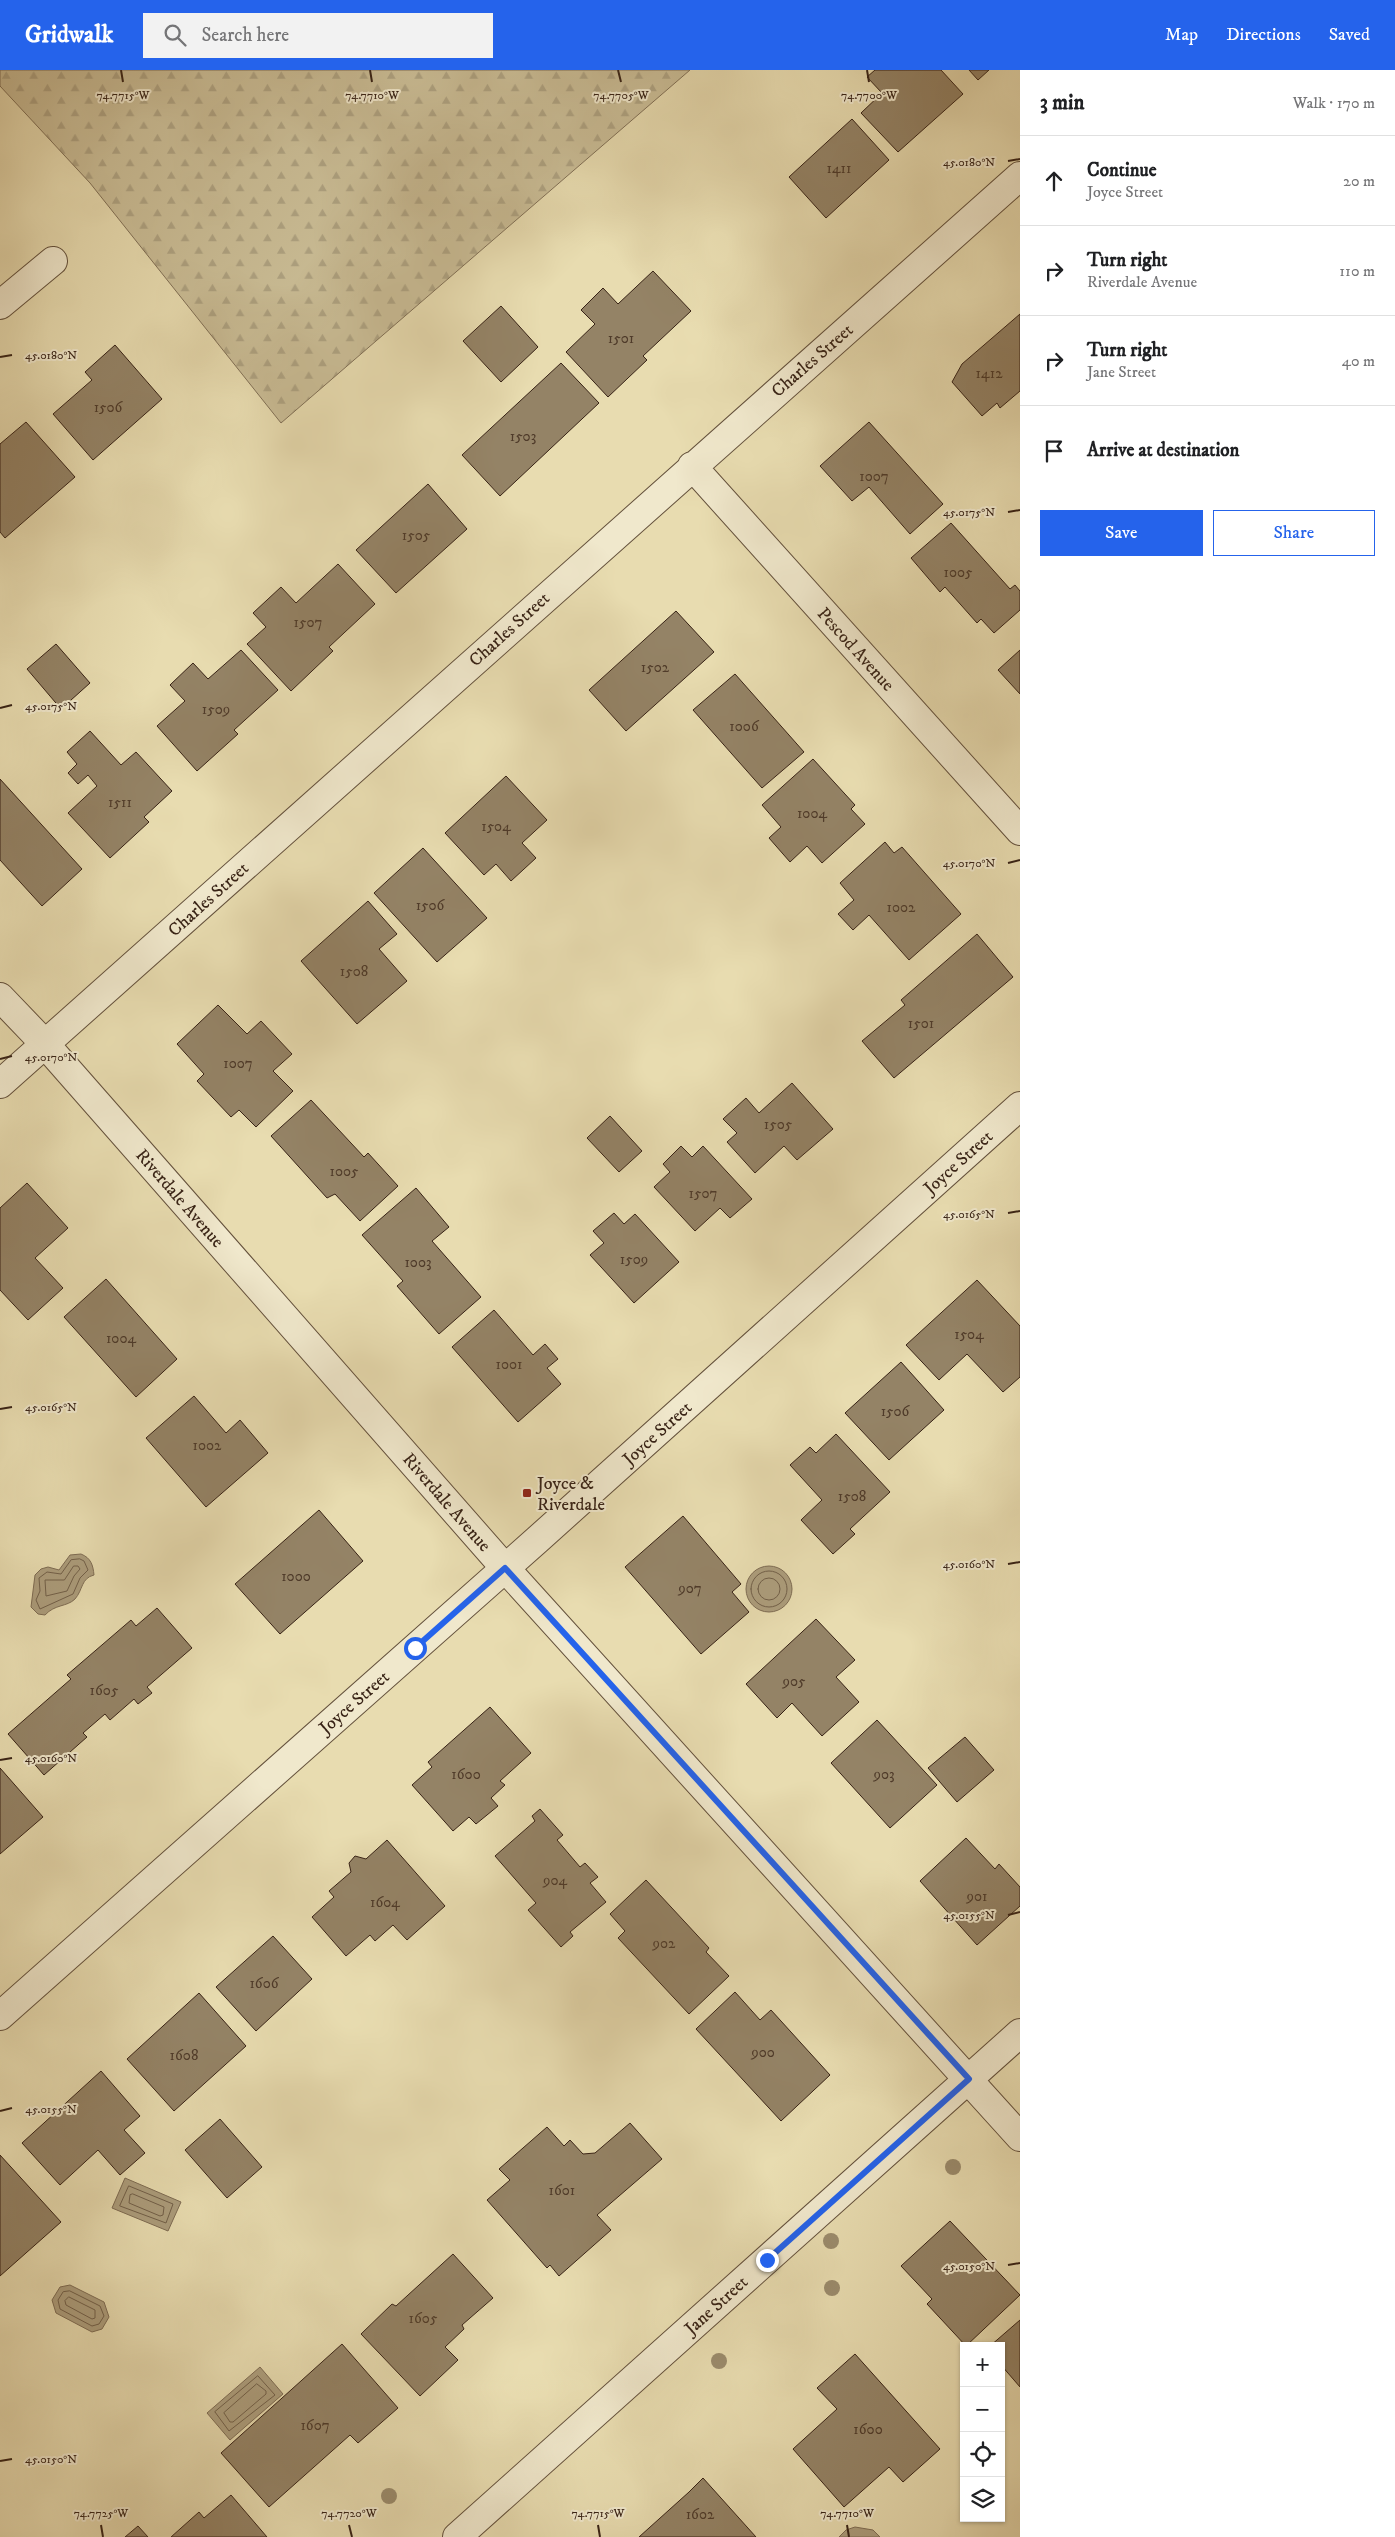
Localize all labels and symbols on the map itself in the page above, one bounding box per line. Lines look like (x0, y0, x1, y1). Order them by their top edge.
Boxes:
text: 74.7715°W (96, 88, 151, 103)
text: 74.7710°W (345, 88, 400, 103)
text: 74.7705°W (593, 88, 650, 103)
text: 74.7700°W (841, 88, 898, 103)
text: 45.0180°N (943, 155, 995, 170)
house number: 1411 (826, 159, 852, 178)
street label: Charles Street (767, 319, 858, 402)
house number: 1501 (608, 329, 634, 348)
text: 45.0180°N (25, 348, 77, 363)
house number: 1412 (975, 364, 1003, 383)
house number: 1506 (94, 398, 124, 417)
house number: 1503 (510, 427, 536, 446)
house number: 1007 (859, 467, 889, 486)
text: 45.0175°N (943, 505, 995, 520)
house number: 1505 (402, 526, 431, 545)
house number: 1005 (943, 563, 973, 582)
street label: Charles Street (465, 588, 555, 672)
street label: Pescod Avenue (812, 603, 899, 696)
house number: 1507 (294, 613, 323, 632)
house number: 1502 (641, 658, 670, 677)
text: 45.0175°N (25, 699, 77, 714)
house number: 1509 (202, 700, 230, 719)
house number: 1006 (729, 717, 760, 736)
house number: 1511 (108, 793, 132, 812)
house number: 1004 (797, 804, 827, 823)
house number: 1504 (481, 817, 511, 836)
text: 45.0170°N (943, 856, 995, 871)
street label: Charles Street (164, 858, 254, 942)
house number: 1506 (416, 896, 446, 915)
house number: 1002 (887, 898, 916, 917)
house number: 1508 (340, 962, 368, 981)
house number: 1501 (908, 1014, 934, 1033)
text: 45.0170°N (25, 1050, 77, 1065)
house number: 1007 (223, 1054, 253, 1073)
house number: 1505 (764, 1115, 793, 1134)
street label: Joyce Street (918, 1126, 998, 1201)
street label: Riverdale Avenue (130, 1145, 228, 1253)
house number: 1005 (329, 1162, 359, 1181)
house number: 1507 (689, 1184, 718, 1203)
text: 45.0165°N (943, 1207, 995, 1222)
house number: 1509 (620, 1250, 648, 1269)
house number: 1003 (404, 1253, 432, 1272)
house number: 1504 (954, 1325, 984, 1344)
house number: 1004 (106, 1329, 136, 1348)
house number: 1001 (495, 1355, 523, 1374)
street label: Joyce Street (617, 1397, 697, 1472)
text: 45.0165°N (25, 1400, 77, 1415)
house number: 1506 (881, 1402, 911, 1421)
house number: 1002 (193, 1436, 222, 1455)
street label: Riverdale Avenue (397, 1449, 495, 1557)
place label: Joyce & Riverdale (535, 1473, 605, 1516)
marker: Joyce & Riverdale (521, 1487, 533, 1499)
house number: 1508 (838, 1487, 866, 1506)
text: 45.0160°N (943, 1557, 995, 1572)
house number: 1000 (281, 1567, 311, 1586)
house number: 907 (677, 1579, 702, 1598)
route start (404, 1637, 427, 1660)
street label: Joyce Street (314, 1666, 394, 1740)
house number: 905 (781, 1672, 806, 1691)
house number: 1605 (90, 1681, 119, 1700)
text: 45.0160°N (25, 1751, 77, 1766)
house number: 1600 (451, 1765, 481, 1784)
house number: 903 (872, 1765, 895, 1784)
house number: 904 (542, 1871, 567, 1890)
house number: 901 (966, 1887, 988, 1906)
house number: 1604 (370, 1893, 400, 1912)
text: 45.0155°N (943, 1908, 995, 1923)
house number: 902 (652, 1934, 676, 1953)
house number: 1606 (249, 1974, 280, 1993)
house number: 900 (750, 2043, 775, 2062)
house number: 1608 (170, 2046, 198, 2065)
text: 45.0155°N (25, 2102, 77, 2117)
house number: 1601 (549, 2181, 575, 2200)
route end (756, 2249, 779, 2272)
text: 45.0150°N (943, 2259, 995, 2274)
street label: Jane Street (679, 2271, 753, 2341)
house number: 1605 (409, 2309, 438, 2328)
house number: 1607 (300, 2416, 330, 2435)
house number: 1600 (853, 2420, 883, 2439)
text: 45.0150°N (25, 2452, 77, 2467)
house number: 1602 (686, 2505, 715, 2524)
text: 74.7725°W (74, 2506, 129, 2521)
text: 74.7720°W (321, 2506, 378, 2521)
text: 74.7715°W (571, 2506, 626, 2521)
text: 74.7710°W (820, 2506, 875, 2521)

